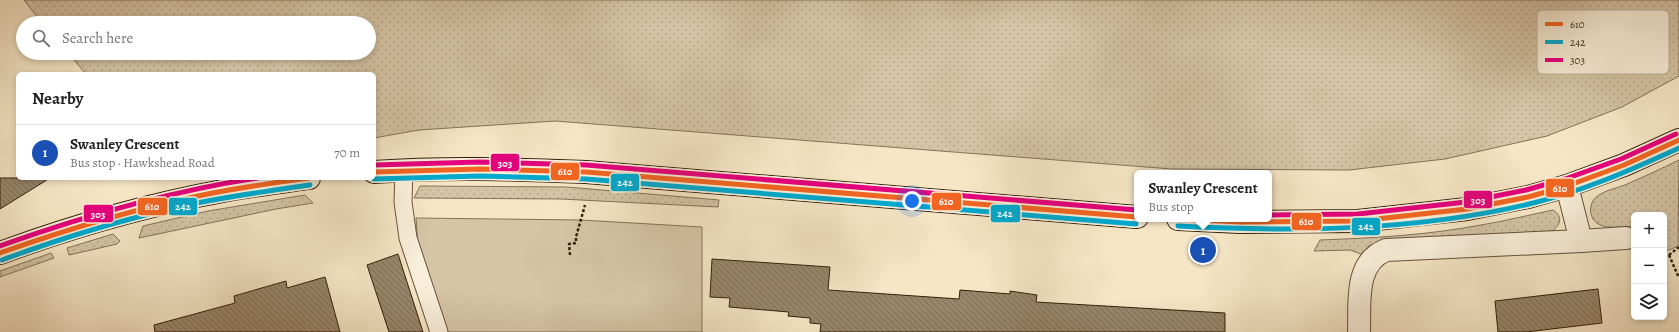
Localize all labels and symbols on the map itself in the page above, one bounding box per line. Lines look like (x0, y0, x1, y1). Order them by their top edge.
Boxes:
legend (1537, 10, 1669, 74)
text: 610 (1570, 17, 1585, 32)
text: 242 (1570, 35, 1585, 50)
text: 303 (1570, 53, 1585, 68)
line badge: 303 (490, 153, 520, 172)
text: 303 (498, 156, 513, 171)
line badge: 610 (550, 162, 580, 181)
text: 610 (558, 164, 573, 179)
line badge: 242 (610, 173, 640, 192)
text: 242 (617, 175, 634, 190)
line badge: 610 (1545, 178, 1575, 198)
text: 610 (1553, 181, 1568, 196)
line badge: 303 (1463, 190, 1493, 209)
your location (902, 191, 922, 211)
line badge: 610 (931, 192, 962, 211)
text: 303 (1471, 193, 1486, 208)
text: 610 (939, 194, 954, 209)
line badge: 610 (137, 197, 168, 216)
line badge: 242 (168, 197, 198, 216)
text: 610 (145, 199, 160, 214)
text: 242 (175, 199, 192, 214)
line badge: 303 (83, 204, 114, 223)
line badge: 242 (990, 204, 1021, 223)
text: 242 (997, 206, 1014, 221)
text: 303 (91, 207, 106, 222)
line badge: 610 (1291, 212, 1322, 231)
text: 610 (1299, 214, 1314, 229)
line badge: 242 (1351, 217, 1381, 236)
text: 242 (1358, 219, 1375, 234)
pin: 1 (1190, 235, 1216, 265)

